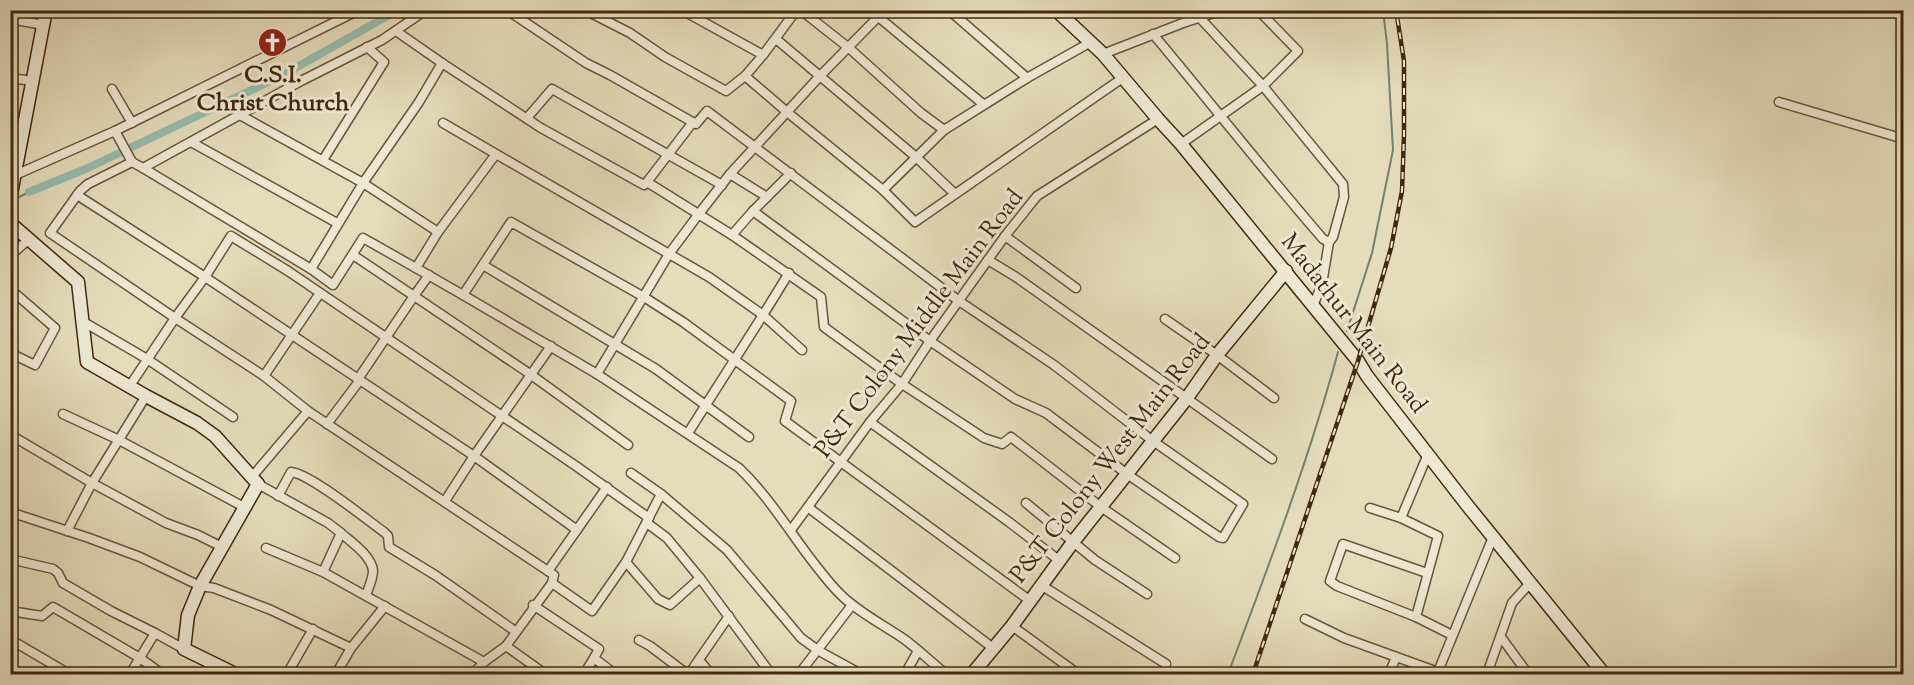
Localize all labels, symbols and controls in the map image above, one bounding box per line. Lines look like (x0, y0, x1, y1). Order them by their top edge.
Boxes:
church icon: C.S.I. Christ Church (257, 27, 289, 59)
place label: C.S.I. Christ Church (197, 59, 350, 121)
street label: P&T Colony Middle Main Road (807, 182, 1033, 466)
street label: Madathur Main Road (1272, 227, 1434, 422)
street label: P&T Colony West Main Road (1003, 327, 1220, 591)

